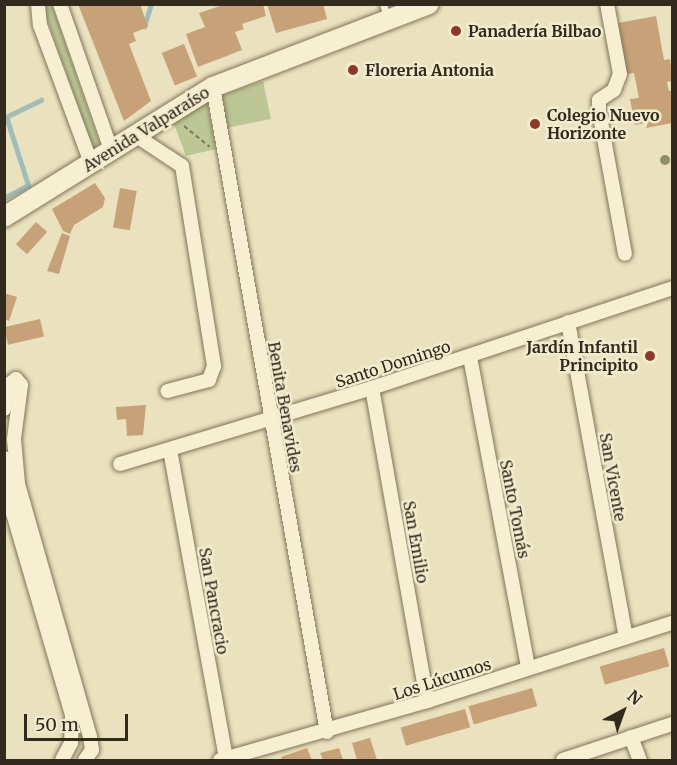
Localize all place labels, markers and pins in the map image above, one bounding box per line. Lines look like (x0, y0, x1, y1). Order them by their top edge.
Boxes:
place label: Panadería Bilbao (468, 21, 601, 41)
marker: Panadería Bilbao (449, 24, 463, 38)
place label: Floreria Antonia (365, 60, 494, 80)
marker: Floreria Antonia (346, 63, 360, 77)
place label: Colegio Nuevo Horizonte (547, 105, 659, 143)
marker: Colegio Nuevo Horizonte (528, 117, 542, 131)
place label: Jardín Infantil Principito (526, 337, 638, 375)
marker: Jardín Infantil Principito (643, 349, 657, 363)

